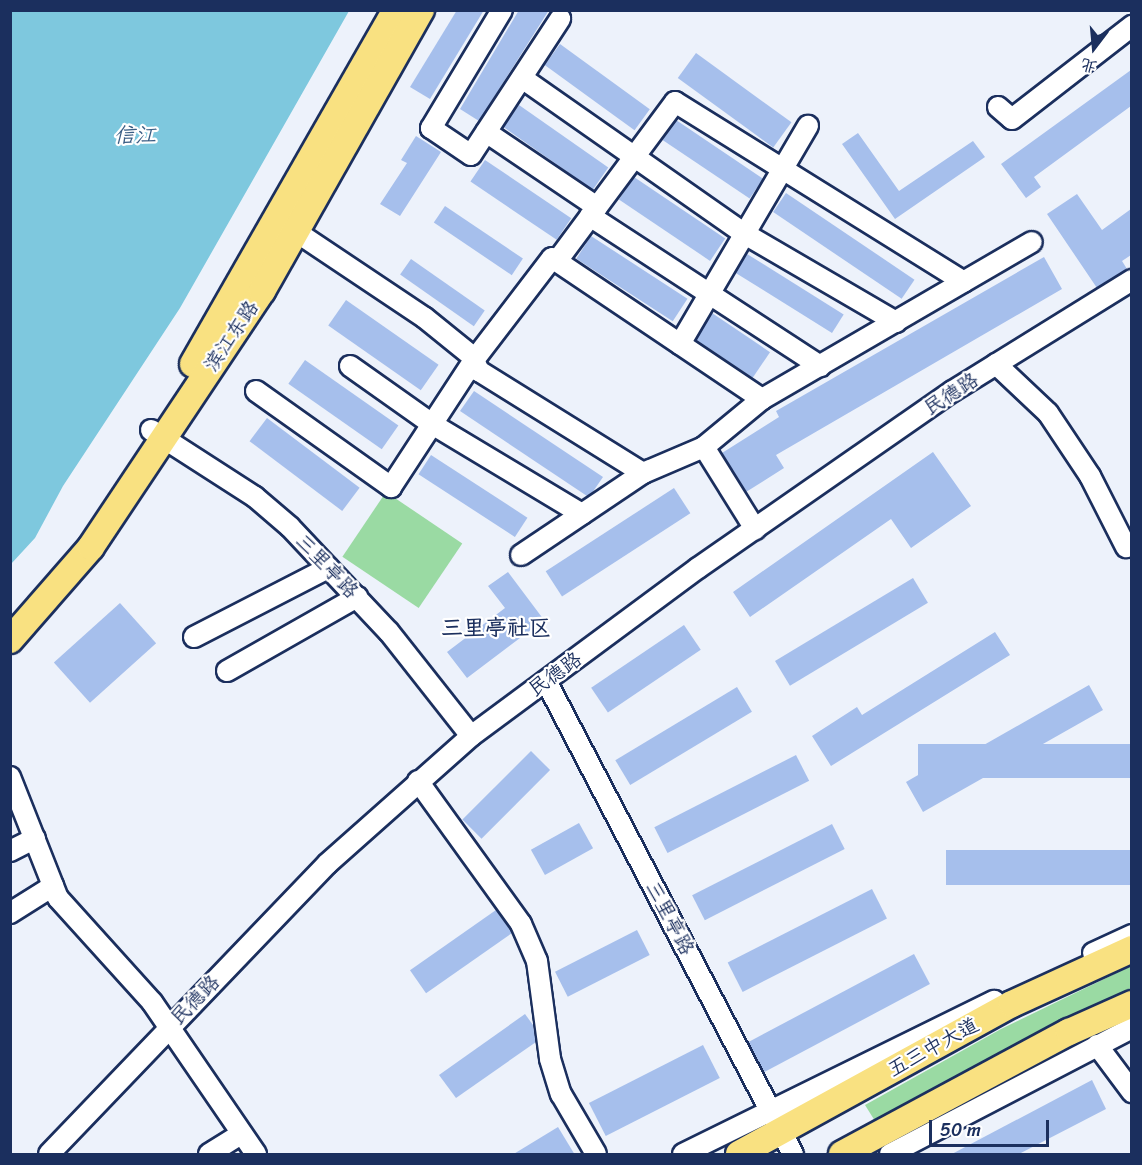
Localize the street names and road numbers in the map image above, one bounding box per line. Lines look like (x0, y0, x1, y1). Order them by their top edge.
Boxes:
street label: 滨江东路 (199, 296, 263, 376)
street label: 民德路 (919, 368, 983, 420)
street label: 三里亭路 (291, 529, 363, 603)
street label: 民德路 (524, 647, 586, 701)
street label: 三里亭路 (641, 877, 699, 959)
street label: 民德路 (166, 970, 224, 1030)
street label: 五三中大道 (883, 1012, 983, 1082)

